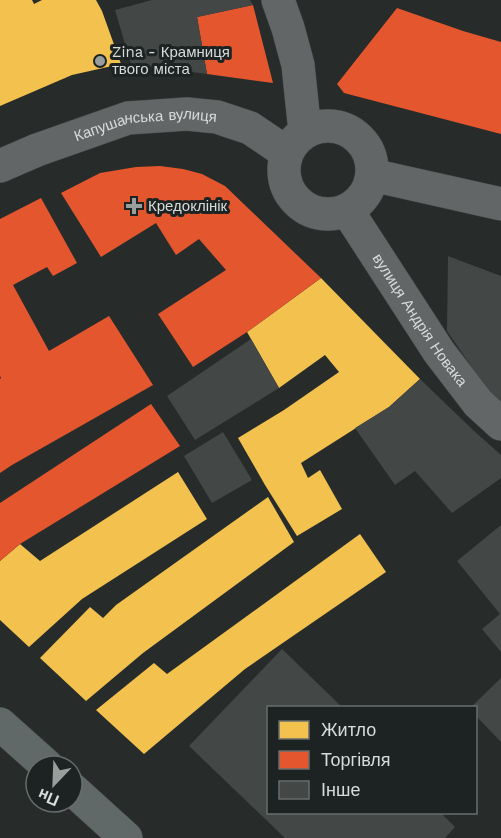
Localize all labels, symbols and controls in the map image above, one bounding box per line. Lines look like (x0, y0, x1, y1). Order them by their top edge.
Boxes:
place label: Zina - Крамниця твого міста (112, 43, 230, 78)
marker: Zina - Крамниця твого міста (93, 54, 107, 68)
street label: Капушанська вулиця (72, 105, 218, 145)
marker: Кредоклінік (125, 197, 143, 215)
place label: Кредоклінік (148, 197, 228, 215)
street label: вулиця Андрія Новака (369, 250, 471, 391)
legend (267, 706, 477, 814)
text: Житло (321, 719, 376, 740)
text: Торгівля (321, 749, 391, 770)
north arrow (24, 754, 84, 814)
text: Інше (321, 779, 360, 800)
text: Пн (35, 784, 62, 810)

